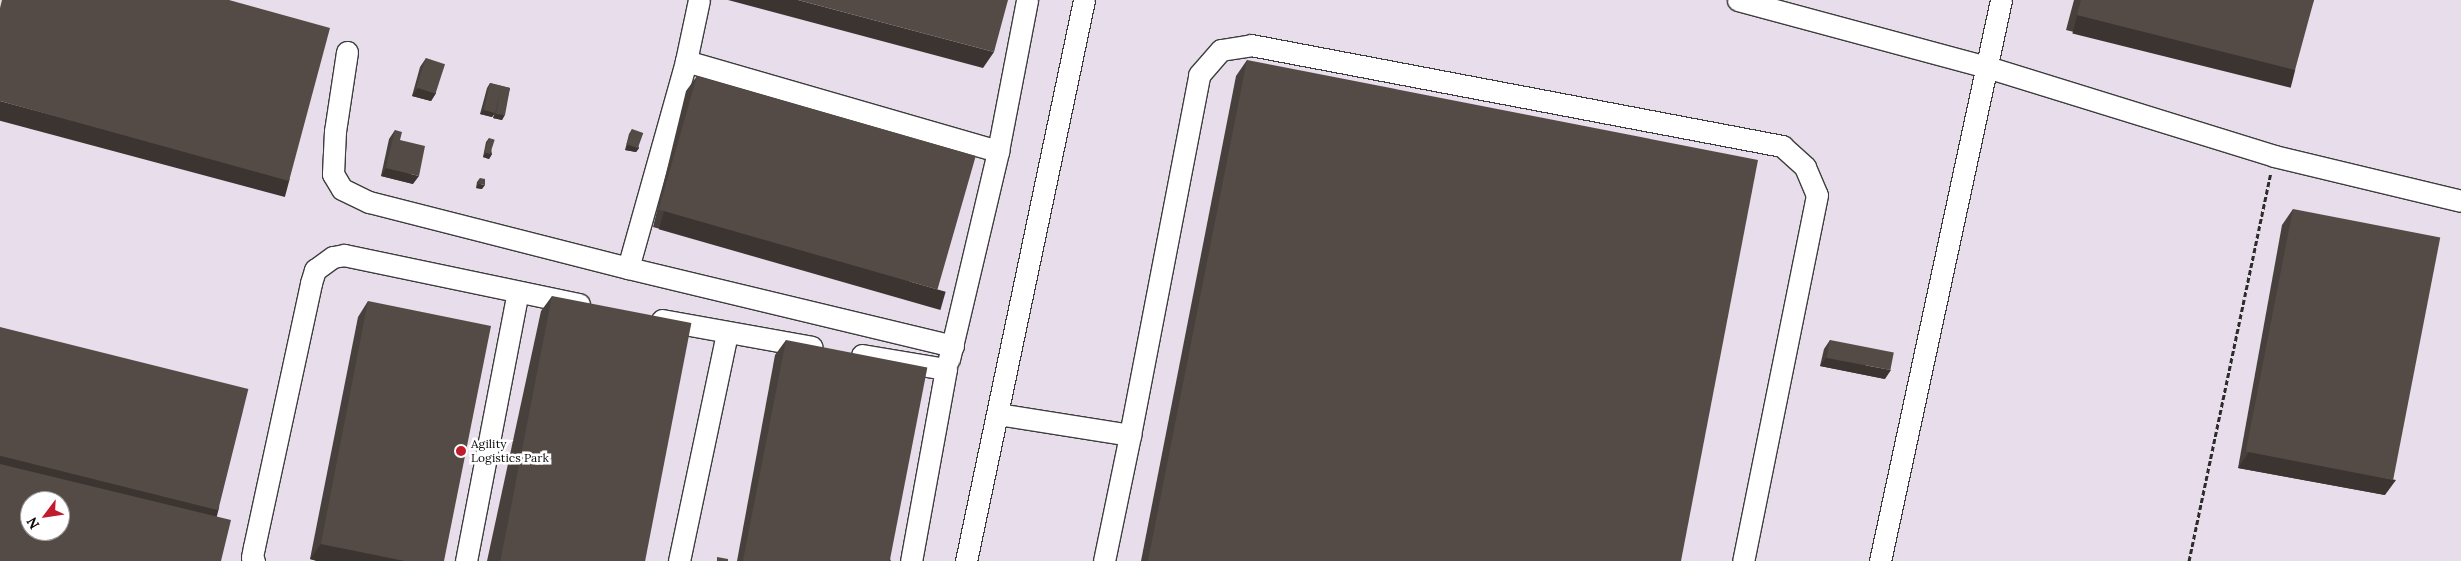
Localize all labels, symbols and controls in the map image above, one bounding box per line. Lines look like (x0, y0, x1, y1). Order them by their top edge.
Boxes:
place label: Agility Logistics Park (471, 437, 549, 465)
marker: Agility Logistics Park (455, 445, 467, 457)
north arrow (20, 491, 70, 541)
text: N (23, 514, 44, 532)

